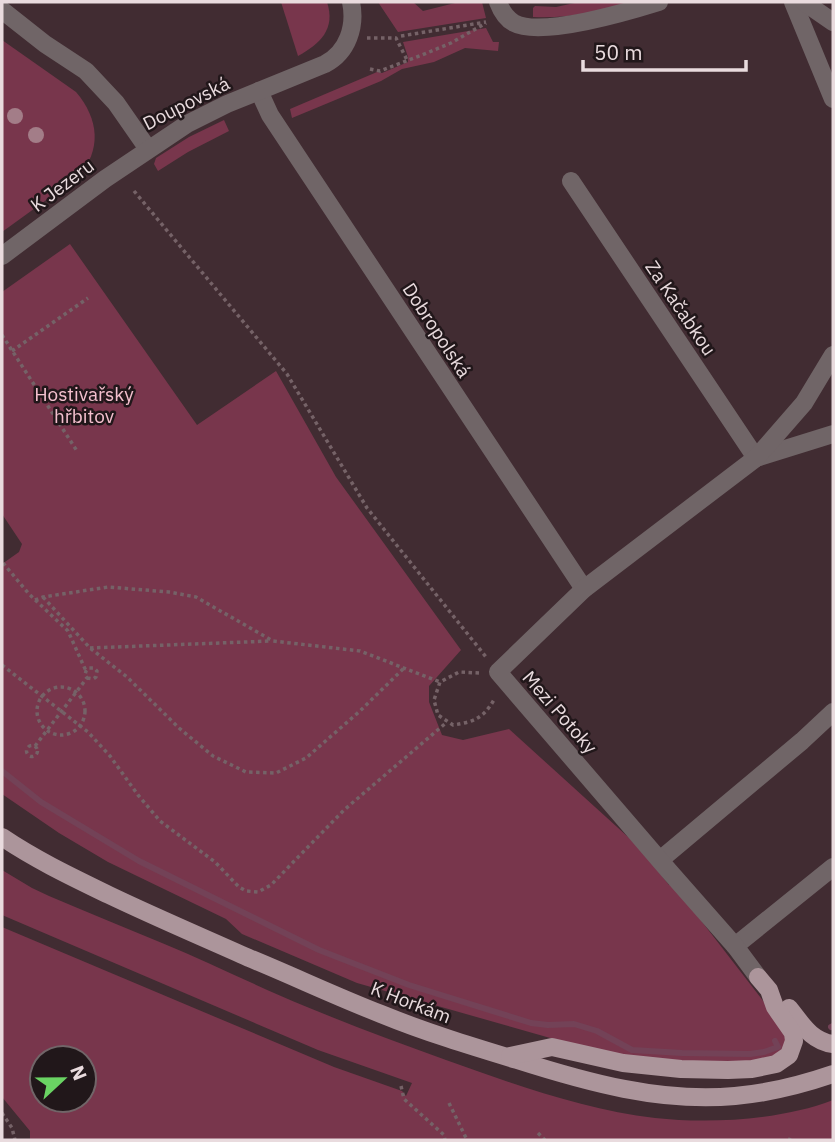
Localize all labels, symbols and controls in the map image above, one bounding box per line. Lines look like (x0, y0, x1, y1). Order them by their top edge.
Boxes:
scale bar (583, 28, 746, 72)
text: 50 m (594, 38, 643, 66)
street label: Doupovská (139, 71, 233, 135)
street label: K Jezeru (25, 153, 99, 217)
street label: Za Kačabkou (640, 256, 722, 360)
street label: Dobropolská (398, 278, 476, 382)
park label: Hostivařský hřbitov (34, 382, 134, 428)
street label: Mezi Potoky (517, 666, 603, 759)
street label: K Horkám (367, 976, 455, 1028)
north arrow (28, 1044, 98, 1114)
text: N (65, 1062, 92, 1084)

